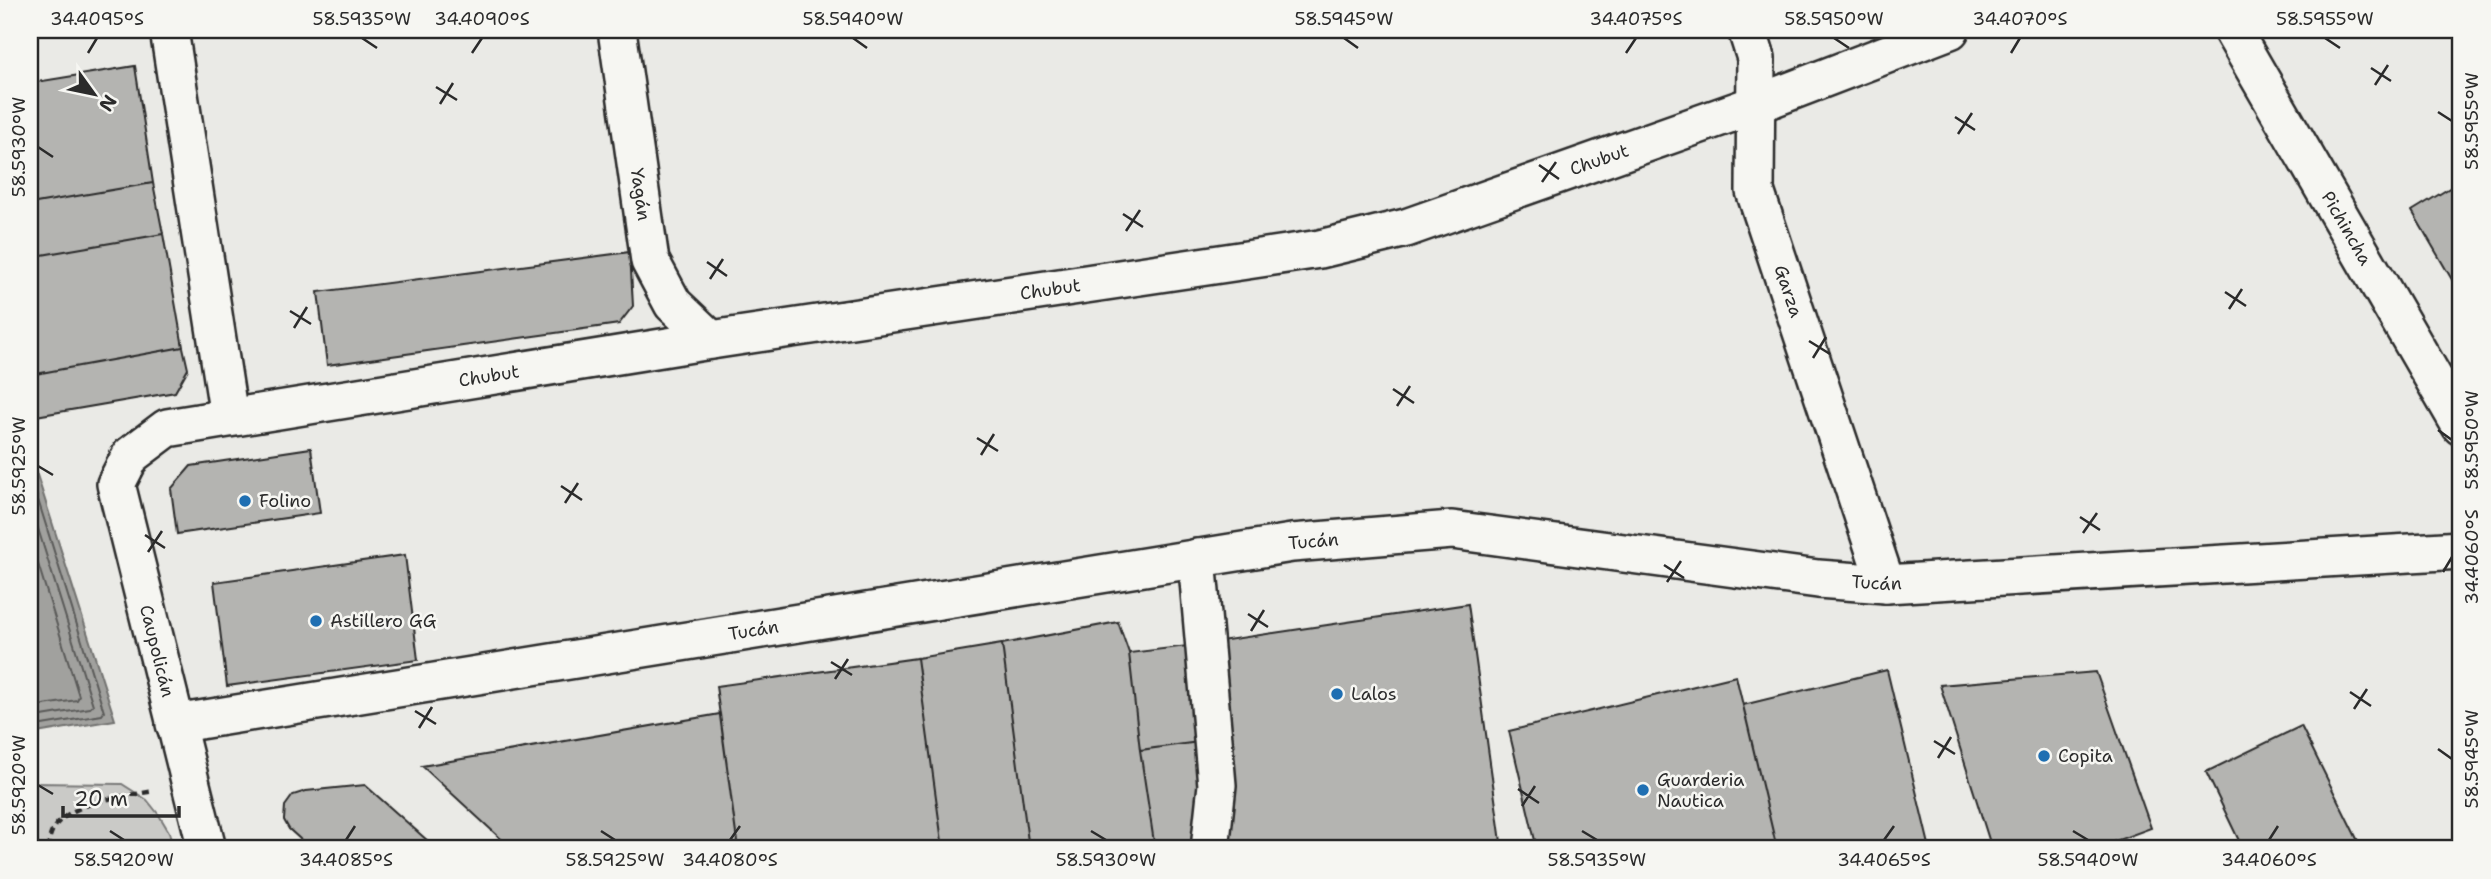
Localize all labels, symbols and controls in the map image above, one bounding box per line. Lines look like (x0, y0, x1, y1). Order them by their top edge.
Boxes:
text: 34.4095°S (50, 7, 144, 31)
text: 58.5935°W (313, 7, 411, 31)
text: 34.4090°S (434, 7, 530, 31)
text: 58.5940°W (803, 7, 903, 31)
text: 58.5945°W (1295, 7, 1393, 31)
text: 34.4075°S (1589, 7, 1683, 31)
text: 58.5950°W (1784, 7, 1884, 31)
text: 34.4070°S (1973, 7, 2067, 31)
text: 58.5955°W (2276, 7, 2374, 31)
north arrow (60, 60, 130, 130)
text: 58.5955°W (2460, 72, 2484, 170)
text: N (93, 90, 122, 116)
text: 58.5930°W (7, 97, 31, 197)
street label: Chubut (1566, 138, 1632, 181)
street label: Yagán (625, 166, 656, 222)
street label: Pichincha (2316, 187, 2377, 270)
street label: Garza (1768, 262, 1808, 321)
street label: Chubut (1018, 273, 1082, 306)
street label: Chubut (457, 359, 521, 393)
text: 58.5950°W (2460, 390, 2484, 490)
text: 58.5925°W (7, 417, 31, 515)
place label: Folino (259, 489, 311, 513)
marker: Folino (237, 493, 253, 509)
text: 34.4060°S (2460, 509, 2484, 605)
street label: Tucán (1287, 527, 1339, 555)
street label: Tucán (1850, 569, 1902, 596)
street label: Caupolicán (134, 602, 180, 700)
place label: Astillero GG (330, 609, 437, 633)
marker: Astillero GG (308, 613, 324, 629)
street label: Tucán (727, 614, 780, 646)
place label: Lalos (1351, 682, 1397, 706)
marker: Lalos (1329, 686, 1345, 702)
text: 58.5945°W (2460, 710, 2484, 808)
text: 58.5920°W (7, 735, 31, 835)
place label: Copita (2058, 744, 2113, 768)
marker: Copita (2036, 748, 2052, 764)
place label: Guarderia Nautica (1657, 768, 1745, 813)
scale bar (63, 774, 178, 818)
marker: Guarderia Nautica (1635, 782, 1651, 798)
text: 20 m (74, 785, 128, 813)
text: 58.5920°W (74, 848, 174, 872)
text: 34.4085°S (299, 848, 393, 872)
text: 58.5925°W (566, 848, 664, 872)
text: 34.4080°S (682, 848, 778, 872)
text: 58.5930°W (1056, 848, 1156, 872)
text: 58.5935°W (1548, 848, 1646, 872)
text: 34.4065°S (1837, 848, 1931, 872)
text: 58.5940°W (2038, 848, 2138, 872)
text: 34.4060°S (2221, 848, 2317, 872)

